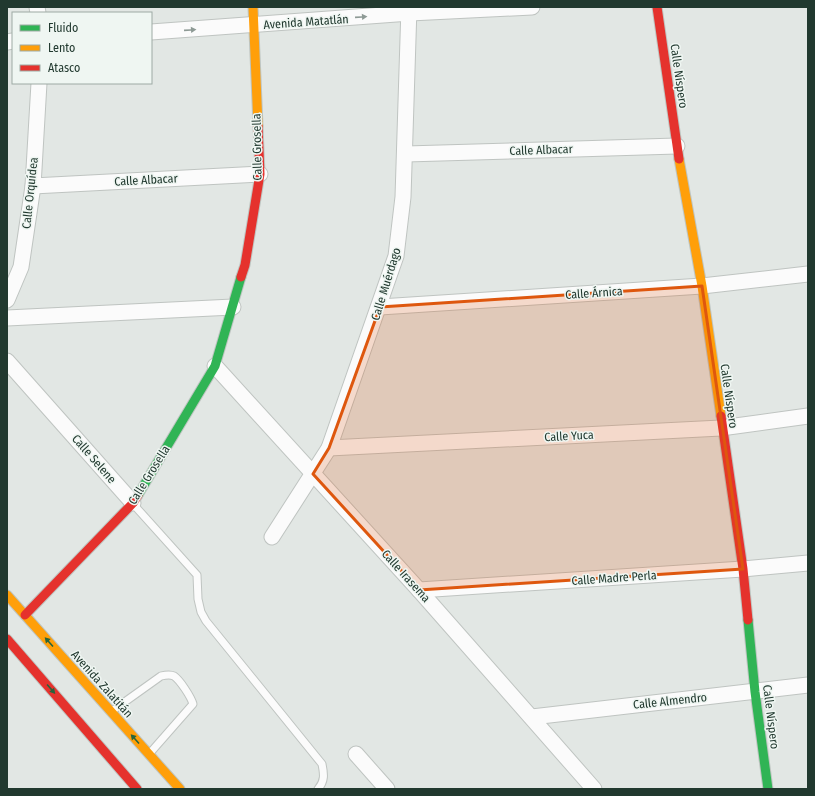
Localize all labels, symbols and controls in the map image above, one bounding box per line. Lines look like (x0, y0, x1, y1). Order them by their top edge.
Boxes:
legend (12, 12, 152, 84)
street label: Avenida Matatlán (263, 12, 349, 32)
one-way arrow (355, 14, 368, 21)
text: Fluido (48, 21, 78, 35)
one-way arrow (184, 26, 196, 33)
text: Lento (48, 41, 75, 55)
street label: Calle Níspero (668, 43, 690, 109)
text: Atasco (48, 61, 80, 75)
street label: Calle Grosella (249, 113, 265, 181)
street label: Calle Albacar (509, 142, 574, 158)
street label: Calle Orquídea (19, 156, 41, 230)
street label: Calle Albacar (114, 171, 179, 189)
street label: Calle Muérdago (368, 246, 404, 322)
street label: Calle Árnica (565, 283, 623, 302)
street label: Calle Níspero (718, 363, 740, 429)
street label: Calle Yuca (544, 428, 594, 444)
street label: Calle Selene (69, 432, 119, 486)
street label: Calle Grosella (125, 443, 173, 507)
street label: Calle Irasema (379, 547, 433, 605)
street label: Calle Madre Perla (571, 568, 657, 588)
one-way arrow (44, 637, 53, 647)
street label: Avenida Zalatitán (68, 648, 136, 720)
one-way arrow (46, 684, 55, 695)
street label: Calle Níspero (760, 684, 782, 750)
street label: Calle Almendro (632, 690, 708, 712)
one-way arrow (130, 734, 140, 744)

